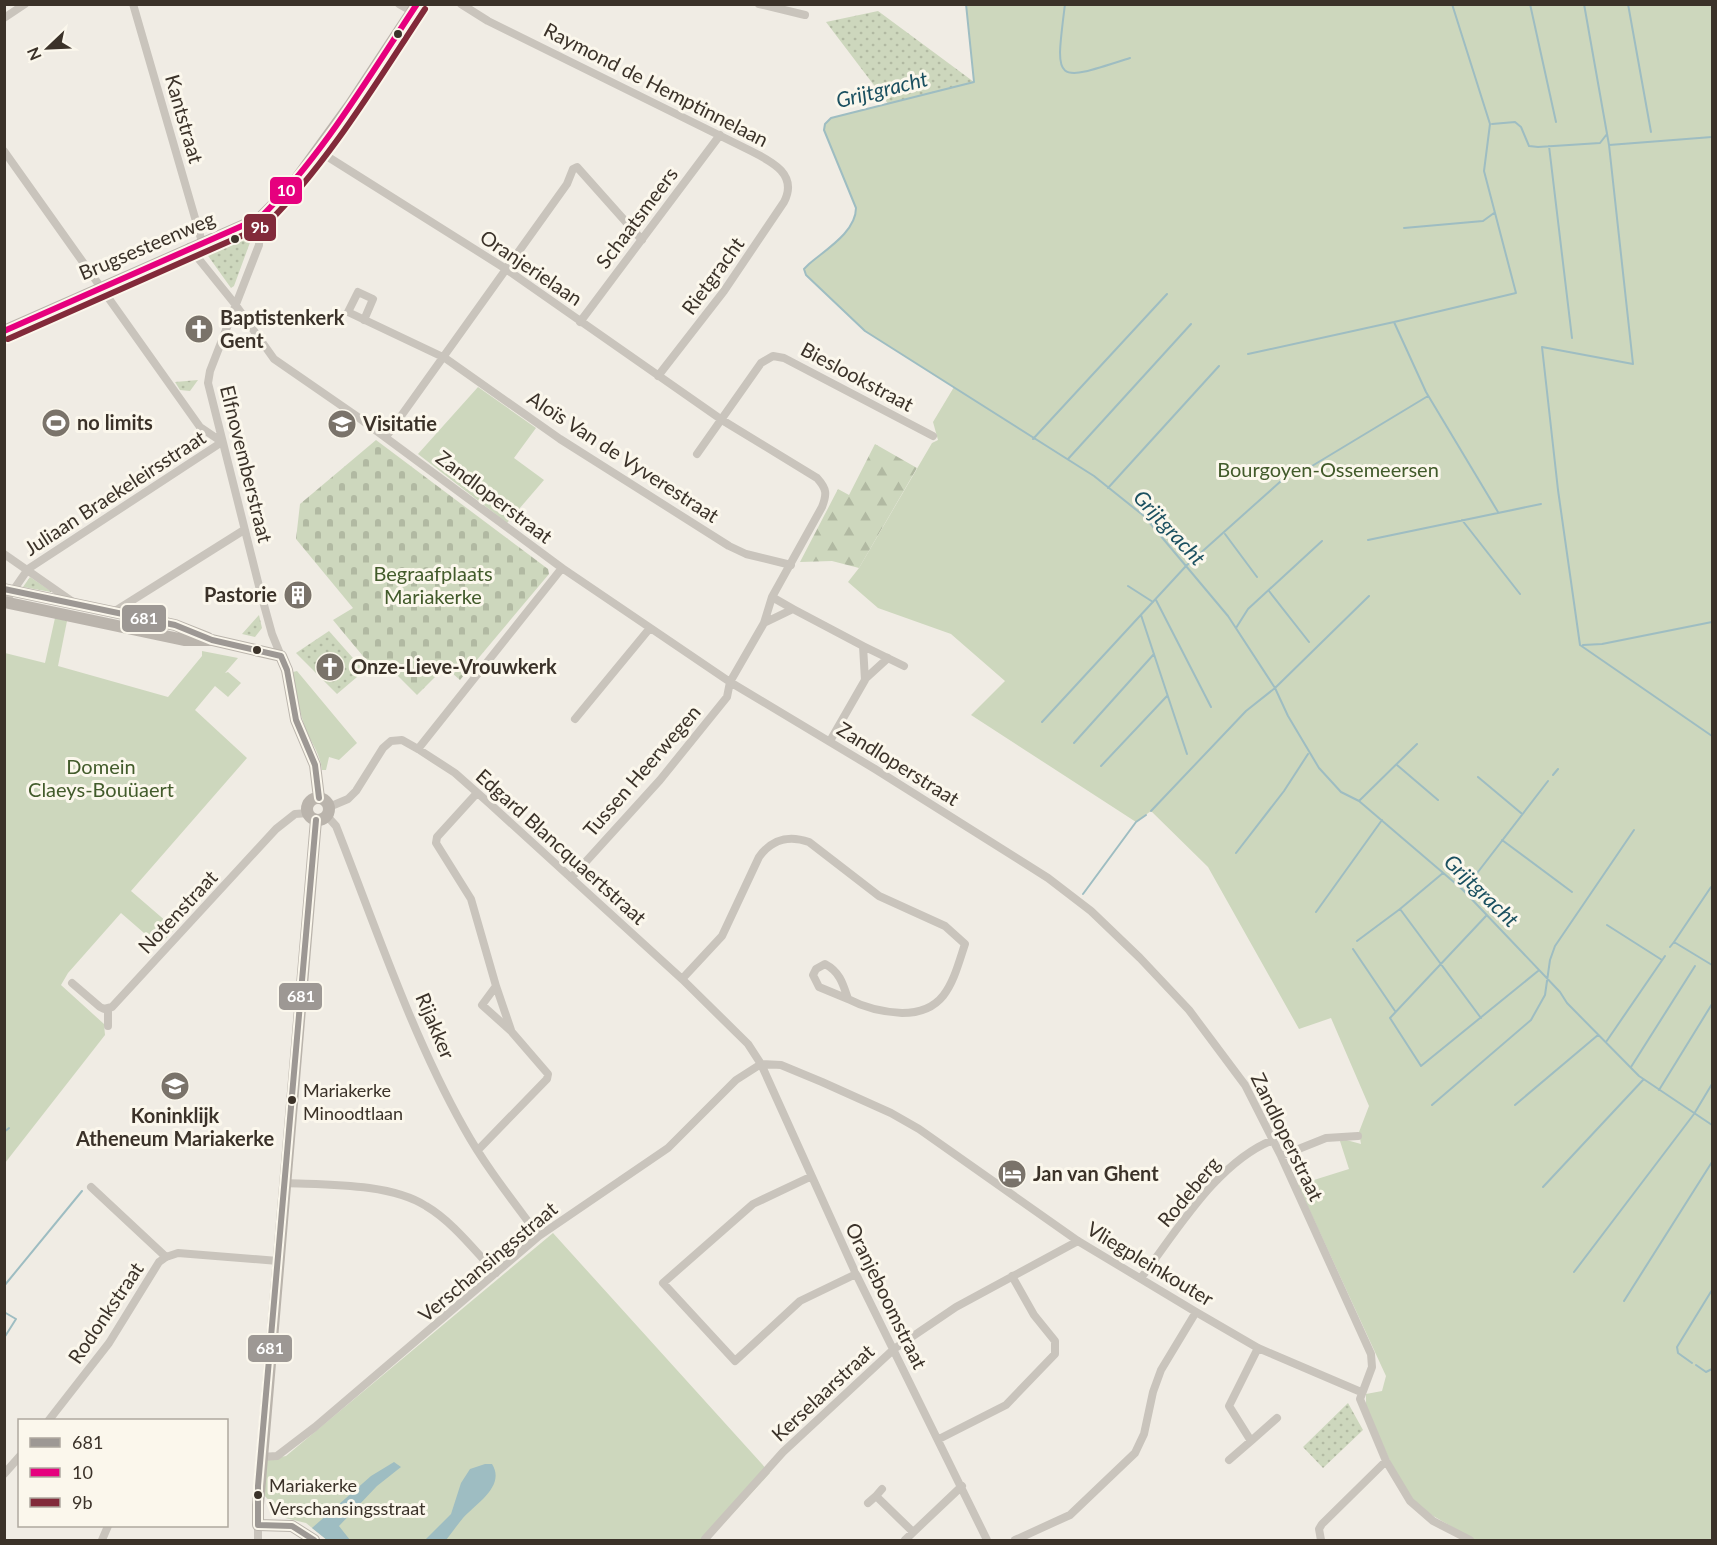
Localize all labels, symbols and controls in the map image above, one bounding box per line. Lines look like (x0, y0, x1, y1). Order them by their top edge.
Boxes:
street label: Raymond de Hemptinnelaan (540, 17, 773, 151)
north arrow (18, 18, 78, 78)
unlabelled marker (392, 28, 404, 40)
text: N (23, 45, 45, 63)
water label: Grijtgracht (833, 65, 931, 112)
street label: Kantstraat (161, 72, 209, 166)
street label: Schaatsmeers (590, 162, 682, 273)
line badge: 10 (269, 176, 303, 205)
text: 10 (277, 180, 295, 199)
street label: Brugsesteenweg (75, 206, 218, 285)
line badge: 9b (243, 213, 277, 242)
text: 9b (251, 217, 269, 236)
street label: Oranjerielaan (476, 224, 587, 310)
street label: Rietgracht (676, 232, 748, 319)
unlabelled marker (229, 233, 241, 245)
place label: Baptistenkerk Gent (220, 305, 345, 352)
church icon: Baptistenkerk Gent (183, 313, 215, 345)
street label: Bieslookstraat (797, 336, 918, 416)
street label: Elfnovemberstraat (216, 383, 278, 545)
street label: Aloïs Van de Vyverestraat (523, 385, 724, 527)
sports icon: no limits (40, 407, 72, 439)
school or university icon: Visitatie (326, 408, 358, 440)
place label: no limits (77, 410, 153, 434)
place label: Visitatie (362, 411, 437, 435)
street label: Juliaan Braekeleirsstraat (19, 425, 210, 560)
street label: Zandloperstraat (432, 445, 557, 548)
park label: Bourgoyen-Ossemeersen (1217, 457, 1439, 481)
water label: Grijtgracht (1129, 484, 1212, 570)
park label: Begraafplaats Mariakerke (373, 561, 493, 608)
building icon: Pastorie (282, 579, 314, 611)
place label: Pastorie (204, 582, 277, 606)
line badge: 681 (121, 604, 167, 633)
text: 681 (130, 608, 158, 627)
unlabelled marker (251, 644, 263, 656)
church icon: Onze-Lieve-Vrouwkerk (314, 651, 346, 683)
place label: Onze-Lieve-Vrouwkerk (351, 654, 557, 678)
street label: Tussen Heerwegen (578, 700, 705, 841)
street label: Zandloperstraat (833, 716, 964, 810)
park label: Domein Claeys-Bouüaert (28, 754, 174, 801)
street label: Edgard Blancquaertstraat (472, 763, 652, 929)
water label: Grijtgracht (1440, 848, 1525, 932)
street label: Notenstraat (133, 865, 222, 958)
line badge: 681 (278, 982, 323, 1011)
text: 681 (287, 986, 315, 1005)
street label: Rijakker (411, 989, 461, 1063)
street label: Zandloperstraat (1247, 1069, 1329, 1204)
school or university icon: Koninklijk Atheneum Mariakerke (159, 1070, 191, 1102)
place label: Mariakerke Minoodtlaan (303, 1079, 403, 1124)
marker: Mariakerke Minoodtlaan (286, 1094, 298, 1106)
place label: Koninklijk Atheneum Mariakerke (75, 1103, 274, 1150)
street label: Rodeberg (1152, 1151, 1224, 1231)
hotel icon: Jan van Ghent (996, 1158, 1028, 1190)
place label: Jan van Ghent (1033, 1161, 1159, 1185)
street label: Verschansingsstraat (413, 1196, 562, 1326)
street label: Vliegpleinkouter (1083, 1216, 1219, 1311)
street label: Oranjeboomstraat (841, 1219, 933, 1373)
street label: Rodonkstraat (63, 1257, 148, 1368)
line badge: 681 (247, 1334, 293, 1363)
text: 681 (256, 1338, 284, 1357)
street label: Kerselaarstraat (766, 1339, 878, 1446)
legend (18, 1419, 228, 1527)
text: 681 (72, 1431, 103, 1453)
text: 10 (72, 1461, 93, 1483)
place label: Mariakerke Verschansingsstraat (269, 1474, 426, 1519)
marker: Mariakerke Verschansingsstraat (252, 1489, 264, 1501)
text: 9b (72, 1491, 93, 1513)

